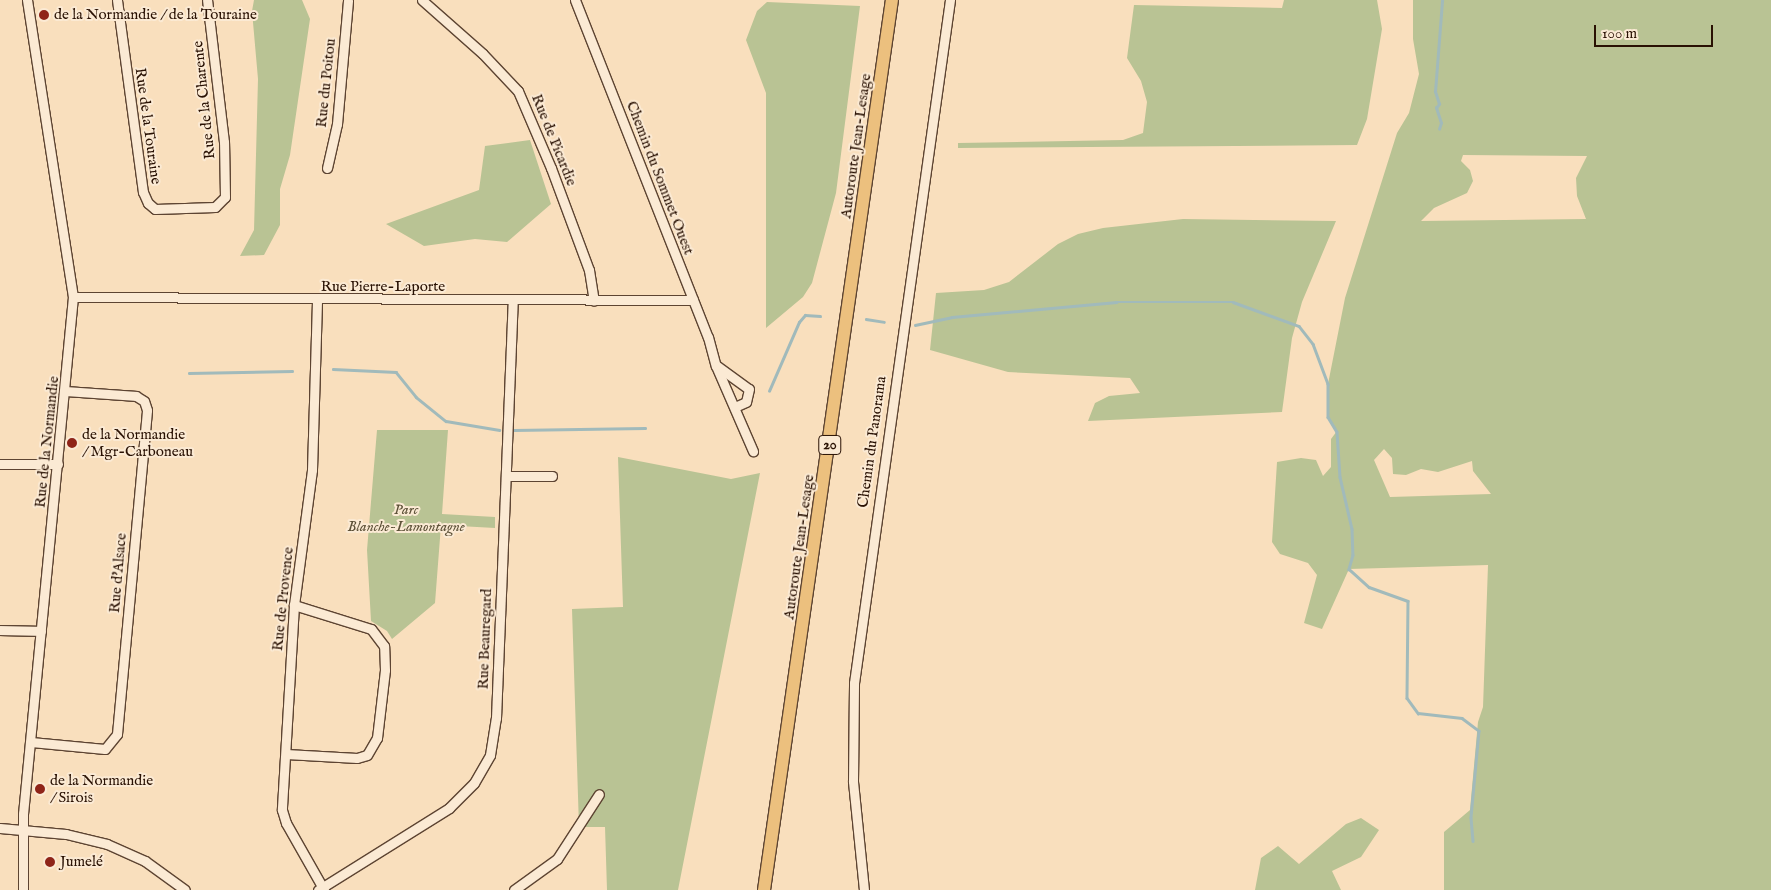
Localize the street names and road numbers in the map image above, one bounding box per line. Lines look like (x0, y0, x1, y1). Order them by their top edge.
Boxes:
street label: Rue du Poitou (312, 37, 340, 129)
street label: Rue de la Charente (189, 40, 219, 160)
street label: Rue de la Touraine (131, 67, 165, 185)
street label: Autoroute Jean-Lesage (837, 72, 875, 220)
street label: Rue de Picardie (527, 92, 581, 188)
street label: Chemin du Sommet Ouest (622, 99, 698, 257)
street label: Rue Pierre-Laporte (321, 278, 445, 296)
street label: Rue de la Normandie (31, 375, 63, 509)
street label: Chemin du Panorama (854, 375, 890, 509)
road number: 20 (818, 434, 842, 456)
street label: Autoroute Jean-Lesage (780, 473, 818, 621)
street label: Rue d'Alsace (106, 532, 130, 614)
street label: Rue de Provence (269, 546, 297, 652)
street label: Rue Beauregard (474, 588, 496, 690)

